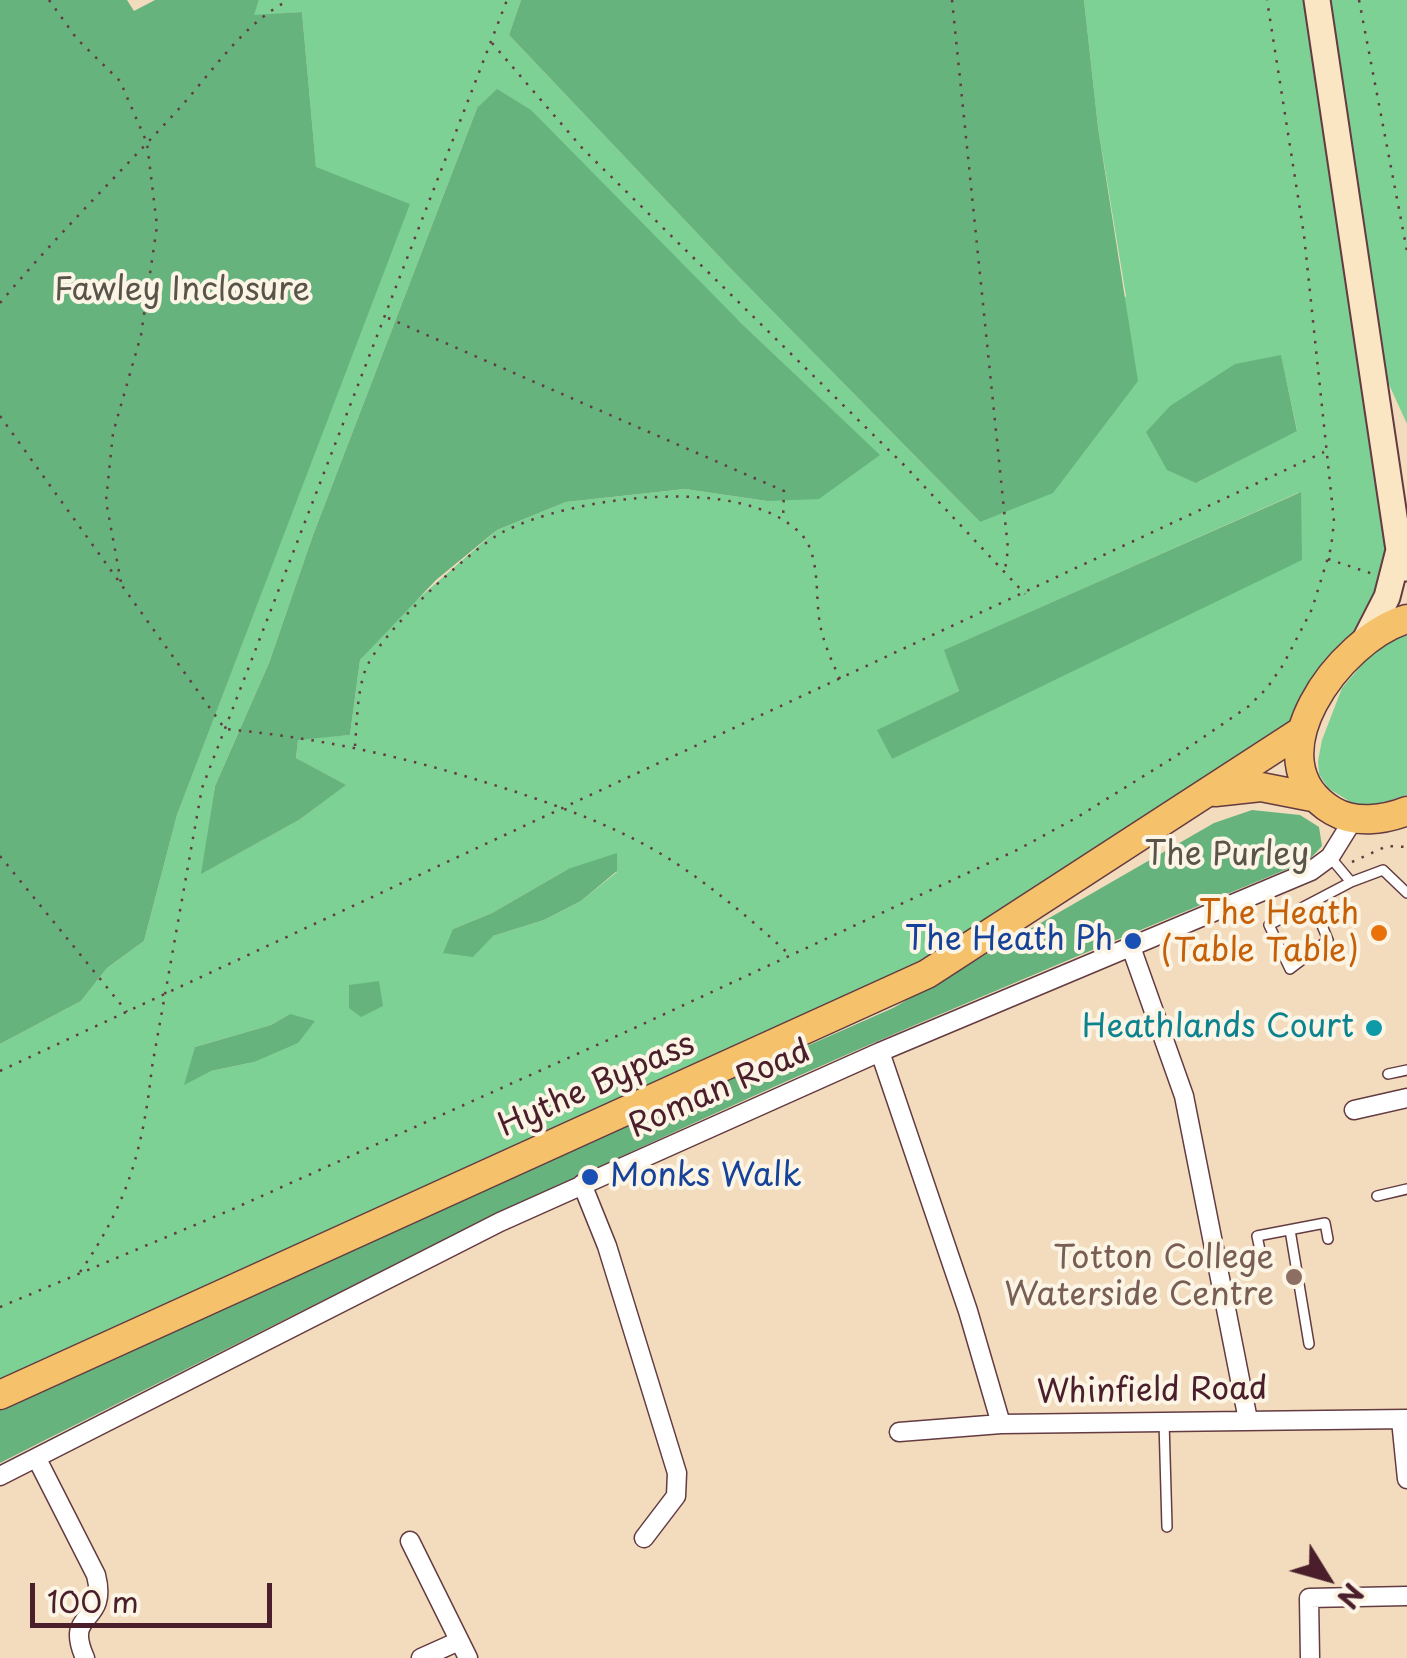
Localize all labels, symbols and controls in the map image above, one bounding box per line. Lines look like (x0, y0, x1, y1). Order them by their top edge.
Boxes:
park label: Fawley Inclosure (54, 272, 310, 310)
park label: The Purley (1145, 837, 1309, 875)
place label: The Heath (Table Table) (1161, 896, 1359, 971)
place label: The Heath Ph (905, 922, 1113, 960)
marker: The Heath (Table Table) (1368, 922, 1390, 944)
marker: The Heath Ph (1122, 930, 1144, 952)
place label: Heathlands Court (1082, 1009, 1354, 1047)
marker: Heathlands Court (1363, 1017, 1385, 1039)
street label: Hythe Bypass (493, 1026, 701, 1146)
street label: Roman Road (623, 1033, 817, 1147)
place label: Monks Walk (610, 1158, 802, 1196)
marker: Monks Walk (579, 1166, 601, 1188)
place label: Totton College Waterside Centre (1004, 1240, 1274, 1315)
marker: Totton College Waterside Centre (1283, 1266, 1305, 1288)
street label: Whinfield Road (1036, 1371, 1268, 1413)
north arrow (1277, 1528, 1377, 1628)
scale bar (35, 1563, 278, 1625)
text: N (1328, 1575, 1375, 1618)
text: 100 m (47, 1578, 139, 1623)

